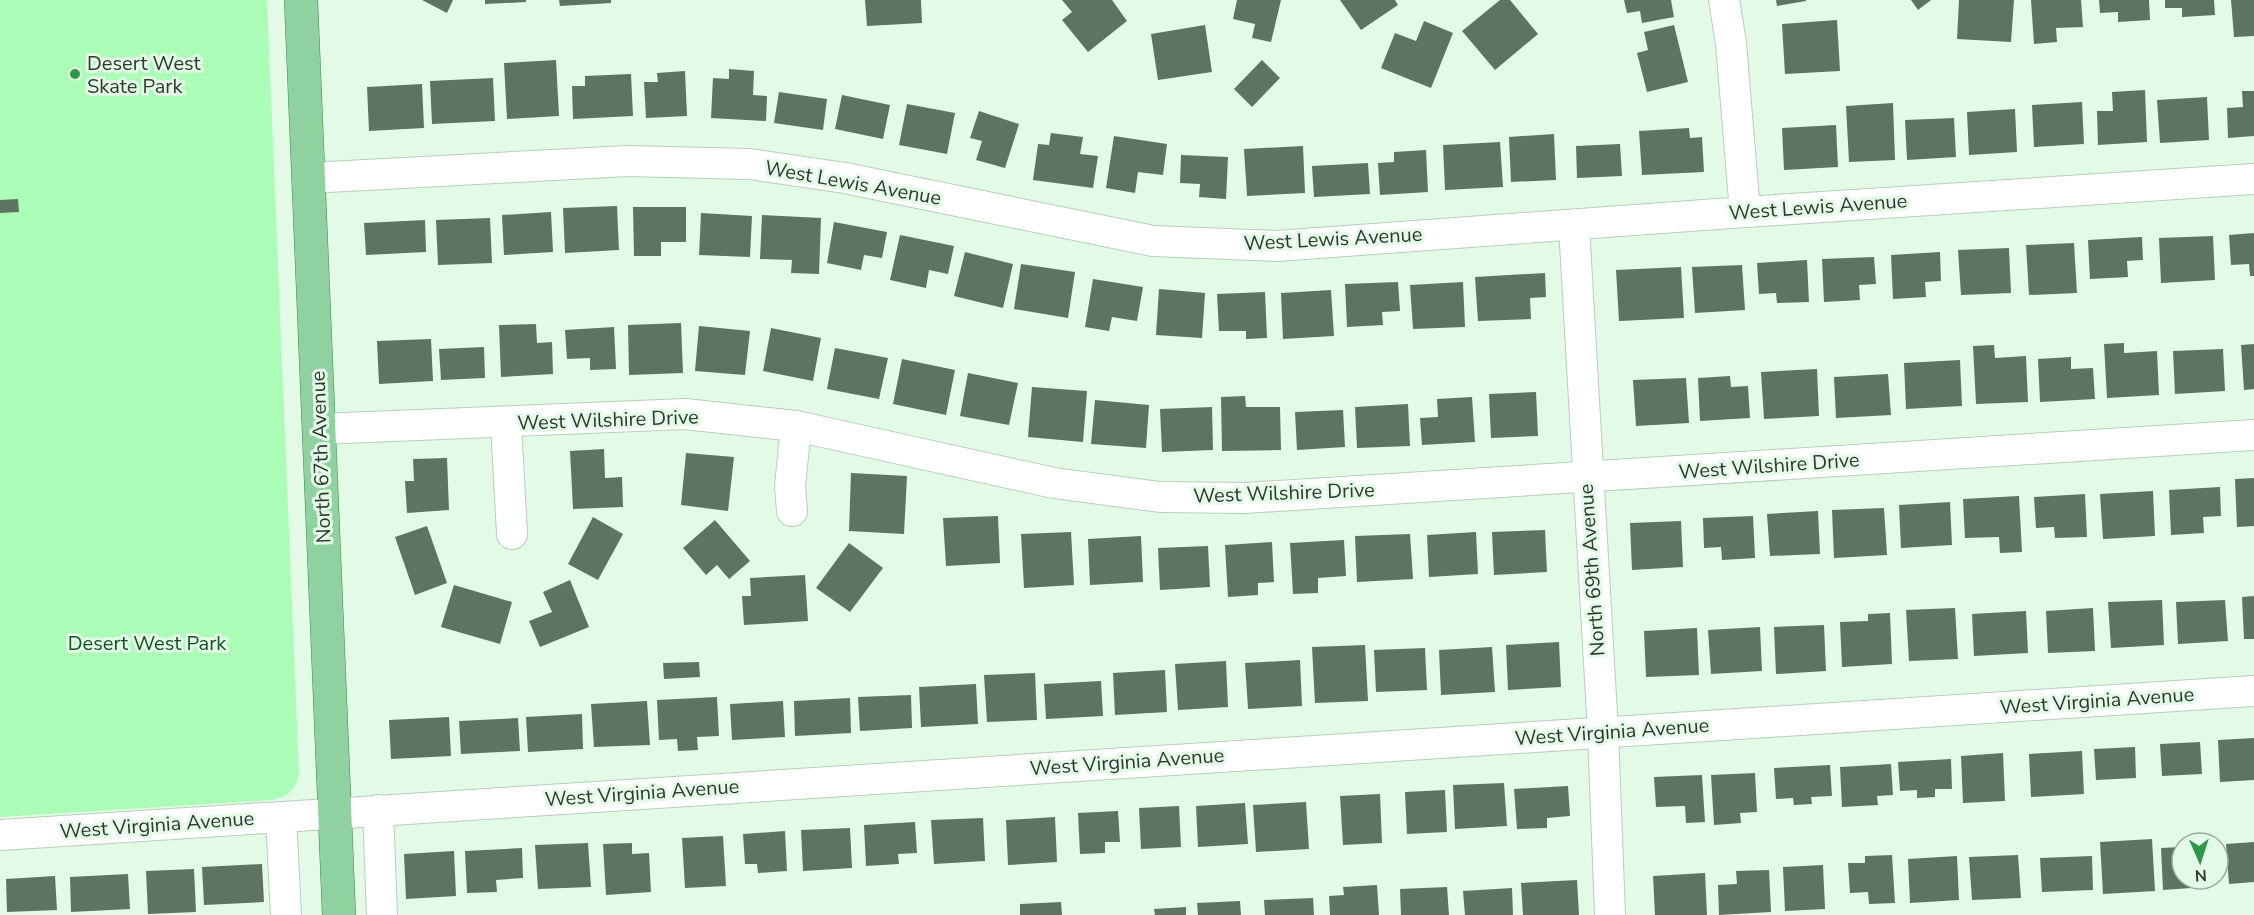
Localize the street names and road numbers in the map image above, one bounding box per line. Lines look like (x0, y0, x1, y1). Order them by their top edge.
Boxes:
street label: West Lewis Avenue (763, 154, 943, 212)
street label: West Lewis Avenue (1728, 187, 1908, 227)
street label: West Lewis Avenue (1243, 221, 1423, 257)
street label: North 67th Avenue (304, 370, 338, 544)
street label: West Wilshire Drive (517, 403, 699, 437)
street label: West Wilshire Drive (1678, 446, 1860, 486)
street label: West Wilshire Drive (1193, 476, 1375, 510)
street label: North 69th Avenue (1573, 483, 1611, 657)
street label: West Virginia Avenue (1999, 681, 2195, 721)
street label: West Virginia Avenue (1514, 712, 1710, 752)
street label: West Virginia Avenue (1029, 742, 1225, 782)
street label: West Virginia Avenue (544, 773, 740, 813)
street label: West Virginia Avenue (59, 805, 255, 845)

